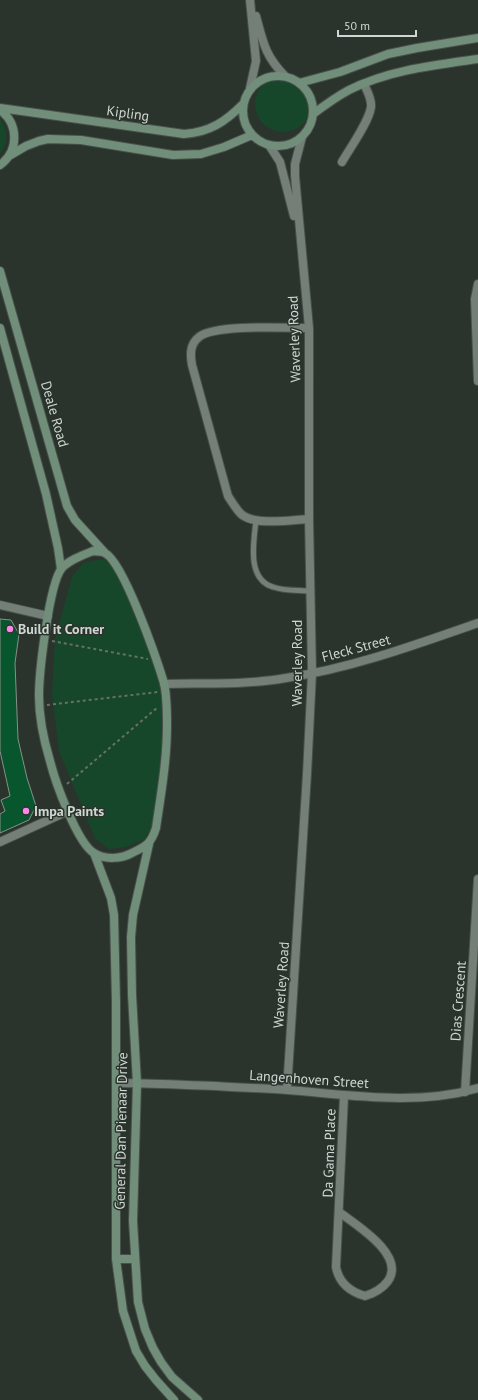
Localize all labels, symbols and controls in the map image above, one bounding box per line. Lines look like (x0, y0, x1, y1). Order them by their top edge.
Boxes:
scale bar (338, 12, 416, 38)
text: 50 m (344, 18, 370, 33)
street label: Kipling (106, 101, 150, 125)
street label: Waverley Road (283, 295, 305, 383)
street label: Deale Road (37, 379, 73, 449)
place label: Build it Corner (18, 620, 104, 638)
street label: Waverley Road (288, 620, 306, 706)
marker: Build it Corner (5, 624, 15, 634)
street label: Fleck Street (320, 630, 393, 666)
place label: Impa Paints (34, 802, 104, 820)
marker: Impa Paints (21, 806, 31, 816)
street label: Waverley Road (269, 941, 293, 1029)
street label: Dias Crescent (446, 960, 470, 1042)
street label: General Dan Pienaar Drive (111, 1052, 131, 1210)
street label: Langenhoven Street (249, 1066, 370, 1092)
street label: Da Gama Place (318, 1108, 340, 1198)

